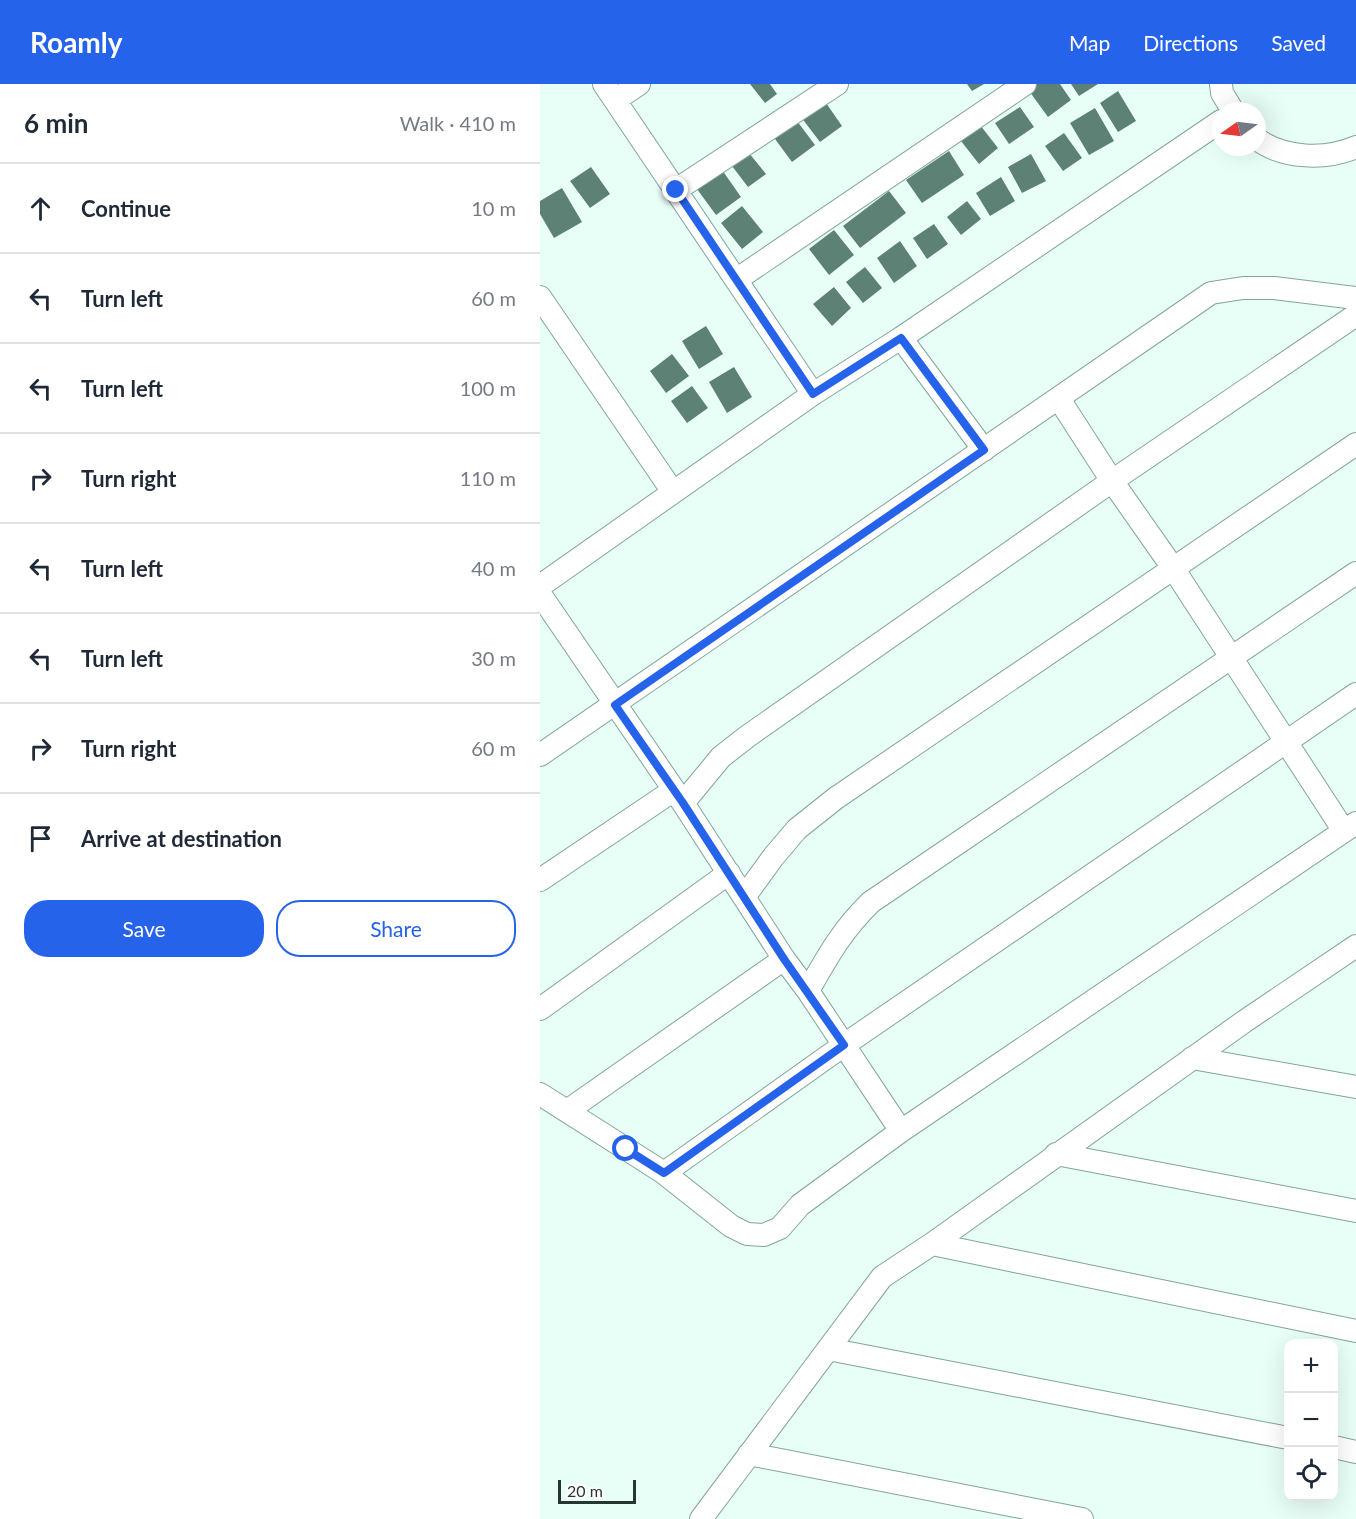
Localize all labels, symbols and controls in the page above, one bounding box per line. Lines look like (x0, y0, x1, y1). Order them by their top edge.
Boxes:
text: Roamly (30, 25, 123, 59)
text: Map (1069, 30, 1110, 55)
text: Directions (1143, 30, 1238, 55)
text: Saved (1271, 30, 1326, 55)
north arrow (1212, 102, 1266, 156)
text: 6 min (24, 107, 88, 139)
text: Walk · 410 m (400, 111, 516, 135)
route end (662, 176, 688, 202)
icon: ahead (24, 192, 57, 225)
text: Continue (81, 195, 171, 222)
text: 10 m (471, 196, 516, 220)
icon: left (24, 282, 57, 315)
text: Turn left (81, 285, 163, 312)
text: 60 m (471, 286, 516, 310)
icon: left (24, 372, 57, 405)
text: Turn left (81, 375, 163, 402)
text: 100 m (460, 376, 516, 400)
icon: right (24, 462, 57, 495)
text: Turn right (81, 465, 176, 492)
text: 110 m (460, 466, 516, 490)
icon: left (24, 552, 57, 585)
text: Turn left (81, 555, 163, 582)
text: 40 m (471, 556, 516, 580)
icon: left (24, 642, 57, 675)
text: Turn left (81, 645, 163, 672)
text: 30 m (471, 646, 516, 670)
icon: right (24, 732, 57, 765)
text: Turn right (81, 735, 176, 762)
text: 60 m (471, 736, 516, 760)
icon: arrive (24, 822, 57, 855)
text: Arrive at destination (81, 825, 282, 852)
button: Save (24, 900, 264, 957)
button: Share (276, 900, 516, 957)
route start (612, 1135, 638, 1161)
map controls (1284, 1339, 1338, 1501)
button: + (1284, 1339, 1338, 1393)
button: − (1284, 1393, 1338, 1447)
button: locate (1284, 1447, 1338, 1501)
scale bar (558, 1477, 636, 1504)
text: 20 m (567, 1481, 603, 1500)

